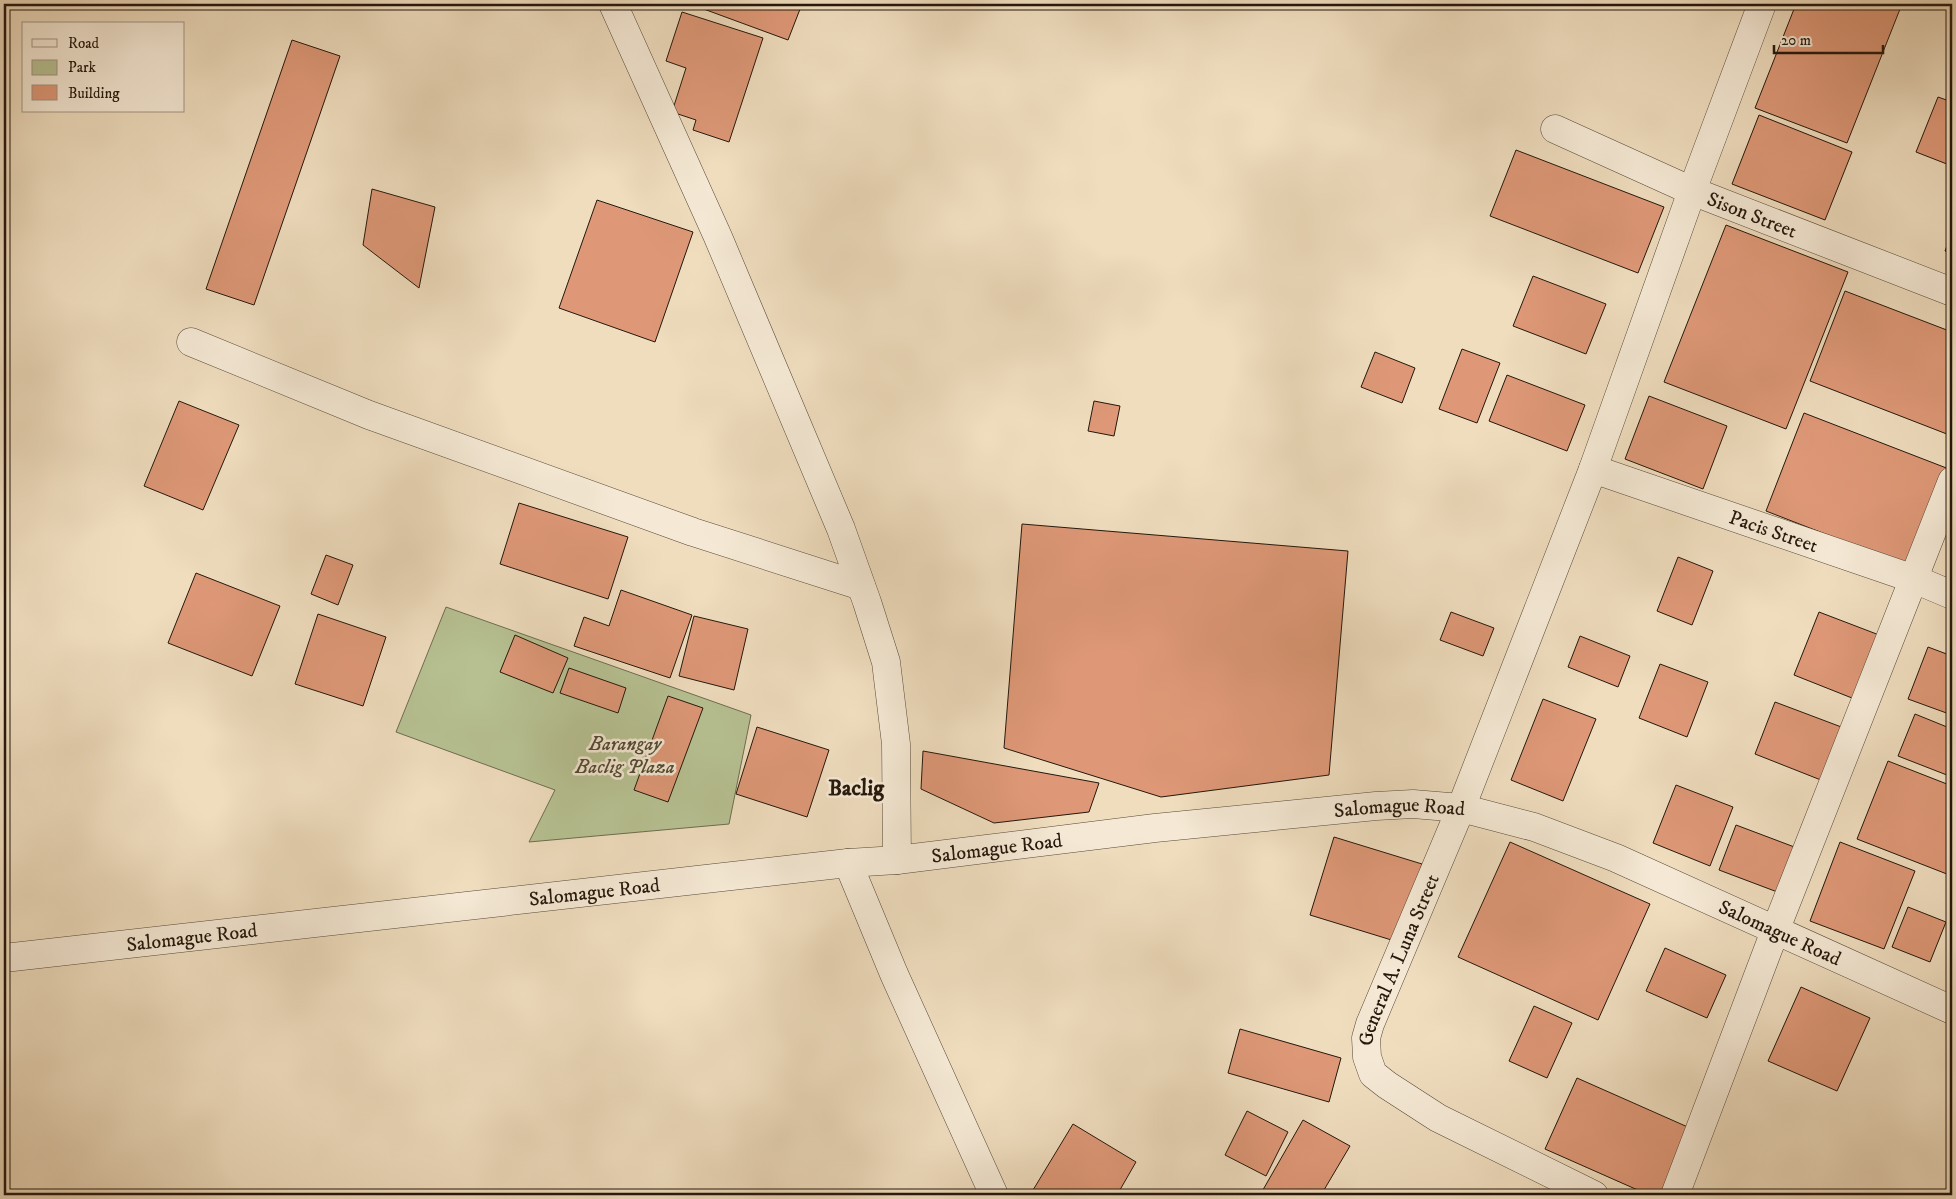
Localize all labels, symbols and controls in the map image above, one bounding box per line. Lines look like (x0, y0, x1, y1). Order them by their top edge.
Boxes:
legend (22, 22, 185, 112)
scale bar (1774, 22, 1882, 54)
text: 20 m (1781, 31, 1811, 50)
text: Road (68, 34, 100, 53)
text: Park (68, 58, 97, 77)
text: Building (68, 84, 120, 103)
street label: Sison Street (1703, 187, 1800, 244)
street label: Pacis Street (1726, 506, 1821, 559)
park label: Barangay Baclig Plaza (574, 732, 675, 780)
district label: Baclig (828, 775, 885, 802)
street label: Salomague Road (1333, 793, 1466, 824)
street label: Salomague Road (930, 829, 1064, 870)
street label: General A. Luna Street (1355, 871, 1446, 1046)
street label: Salomague Road (528, 873, 661, 913)
street label: Salomague Road (1714, 895, 1845, 972)
street label: Salomague Road (125, 919, 259, 958)

